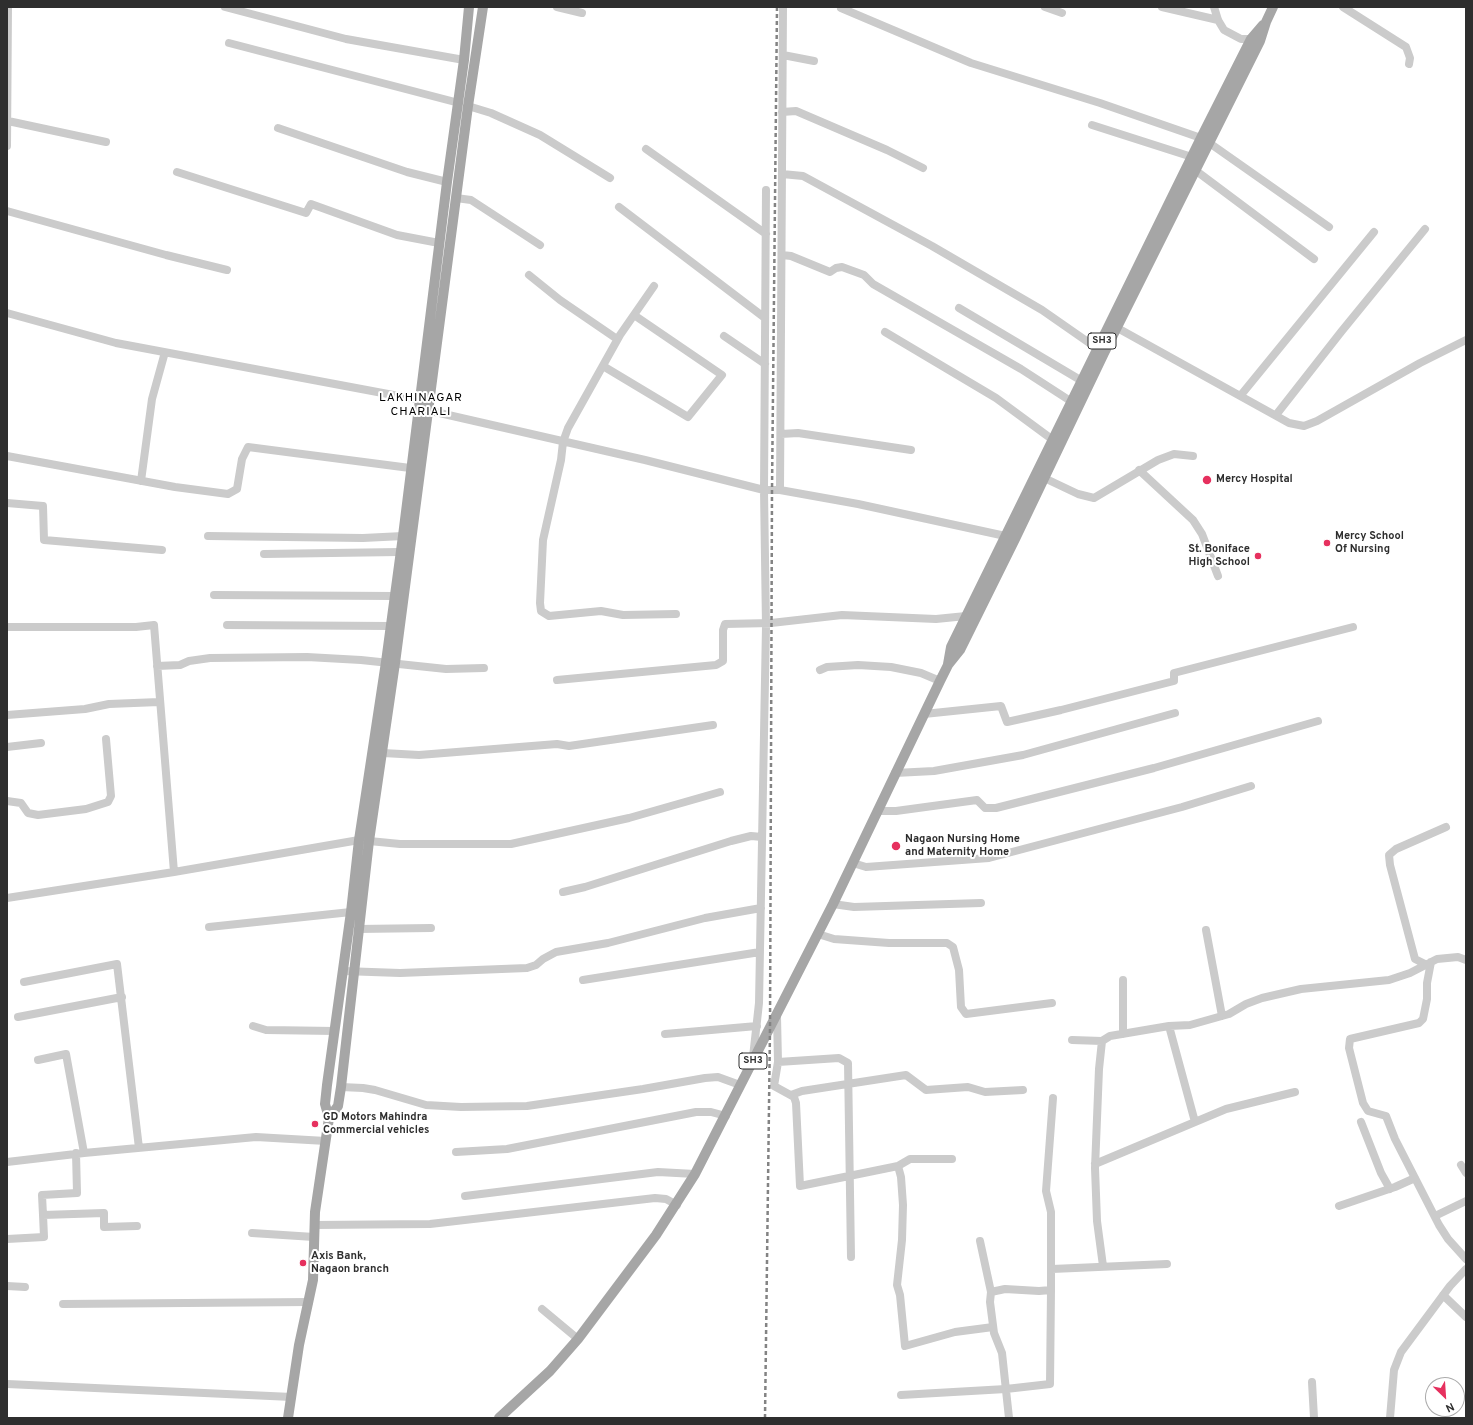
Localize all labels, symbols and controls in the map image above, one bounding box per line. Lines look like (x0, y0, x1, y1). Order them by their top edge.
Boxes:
road number: SH3 (1088, 333, 1116, 349)
district label: LAKHINAGAR CHARIALI (379, 392, 463, 420)
place label: Mercy Hospital (1216, 473, 1293, 487)
marker: Mercy Hospital (1201, 474, 1213, 486)
place label: Mercy School Of Nursing (1335, 530, 1404, 556)
marker: Mercy School Of Nursing (1322, 538, 1332, 548)
place label: St. Boniface High School (1188, 543, 1250, 569)
marker: St. Boniface High School (1253, 551, 1263, 561)
place label: Nagaon Nursing Home and Maternity Home (905, 833, 1020, 859)
marker: Nagaon Nursing Home and Maternity Home (890, 840, 902, 852)
road number: SH3 (739, 1053, 767, 1069)
place label: GD Motors Mahindra Commercial vehicles (323, 1111, 429, 1137)
marker: GD Motors Mahindra Commercial vehicles (310, 1119, 320, 1129)
place label: Axis Bank, Nagaon branch (311, 1250, 389, 1276)
marker: Axis Bank, Nagaon branch (298, 1258, 308, 1268)
north arrow (1425, 1377, 1465, 1417)
text: N (1443, 1399, 1456, 1415)

